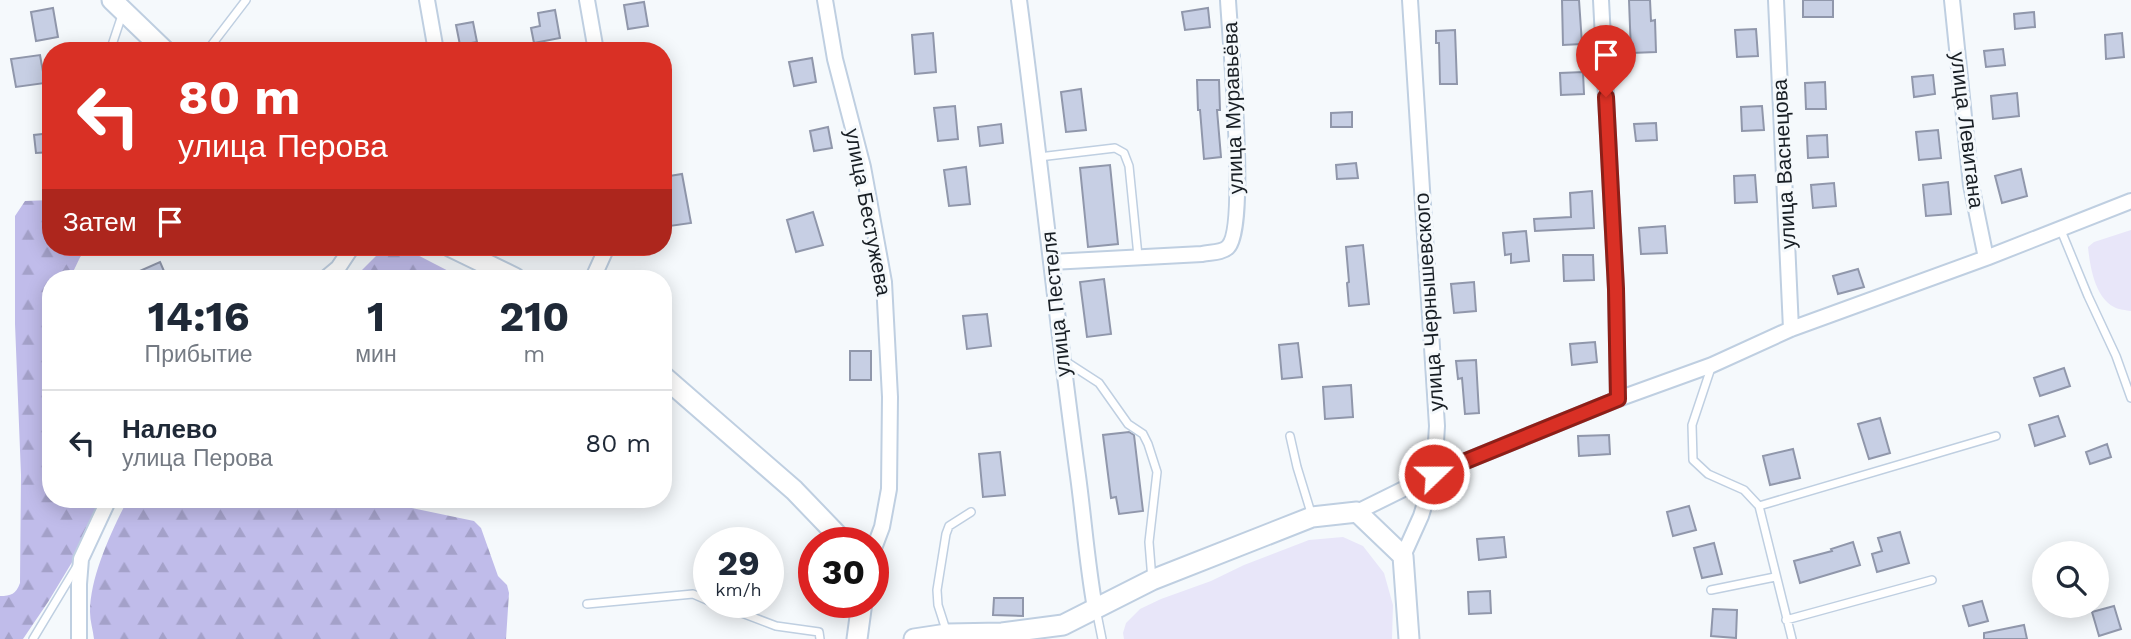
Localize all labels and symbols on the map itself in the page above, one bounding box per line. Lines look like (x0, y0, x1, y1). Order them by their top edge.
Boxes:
street label: улица Муравьёва (1217, 21, 1248, 195)
pin (1576, 25, 1636, 97)
street label: улица Левитана (1945, 50, 1990, 210)
street label: улица Васнецова (1767, 78, 1800, 250)
street label: улица Бестужева (840, 126, 897, 298)
street label: улица Чернышевского (1408, 192, 1449, 412)
street label: улица Пестеля (1035, 230, 1076, 378)
position arrow (1397, 437, 1471, 511)
speed limit sign: 30 (798, 527, 889, 618)

